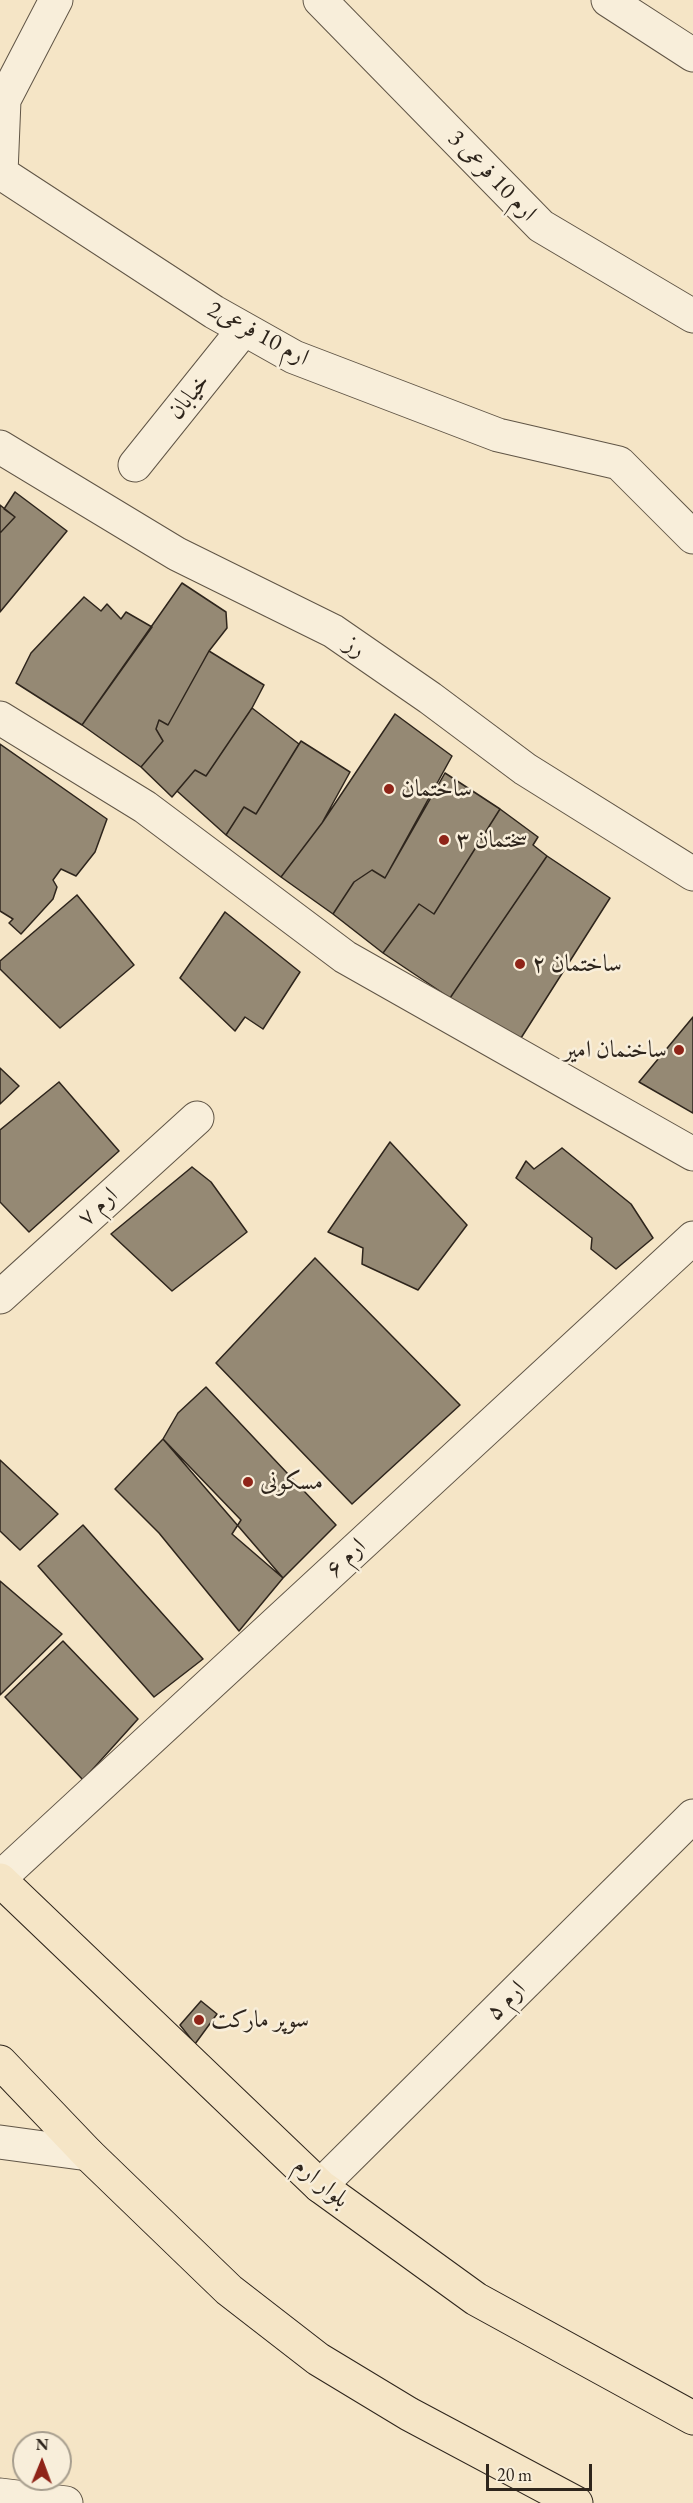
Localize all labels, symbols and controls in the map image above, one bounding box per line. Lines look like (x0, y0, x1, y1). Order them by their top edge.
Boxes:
street label: ارم 10 فرعی 3 (441, 124, 543, 228)
street label: ارم 10 فرعی2 (202, 295, 314, 373)
street label: خیابان (162, 368, 216, 426)
street label: رز (339, 630, 371, 664)
place label: ساختمان (401, 775, 472, 803)
marker: ساختمان (382, 782, 396, 796)
place label: سختمان ۳ (456, 826, 528, 854)
marker: سختمان ۳ (437, 833, 451, 847)
place label: ساختمان ۲ (532, 950, 622, 978)
marker: ساختمان ۲ (513, 957, 527, 971)
place label: ساخنمان امیر (563, 1036, 667, 1064)
marker: ساخنمان امیر (672, 1043, 686, 1057)
street label: ارم ۷ (72, 1181, 124, 1233)
place label: مسکونی (260, 1468, 323, 1496)
marker: مسکونی (241, 1475, 255, 1489)
street label: ارم ۶ (320, 1532, 372, 1584)
street label: ارم ۵ (480, 1975, 532, 2027)
place label: سوپر مارکت (211, 2006, 309, 2034)
marker: سوپر مارکت (192, 2013, 206, 2027)
street label: بلوار ارم (287, 2152, 355, 2214)
north arrow (12, 2431, 72, 2491)
text: N (36, 2434, 49, 2455)
scale bar (489, 2452, 596, 2490)
text: 20 m (497, 2463, 532, 2486)

